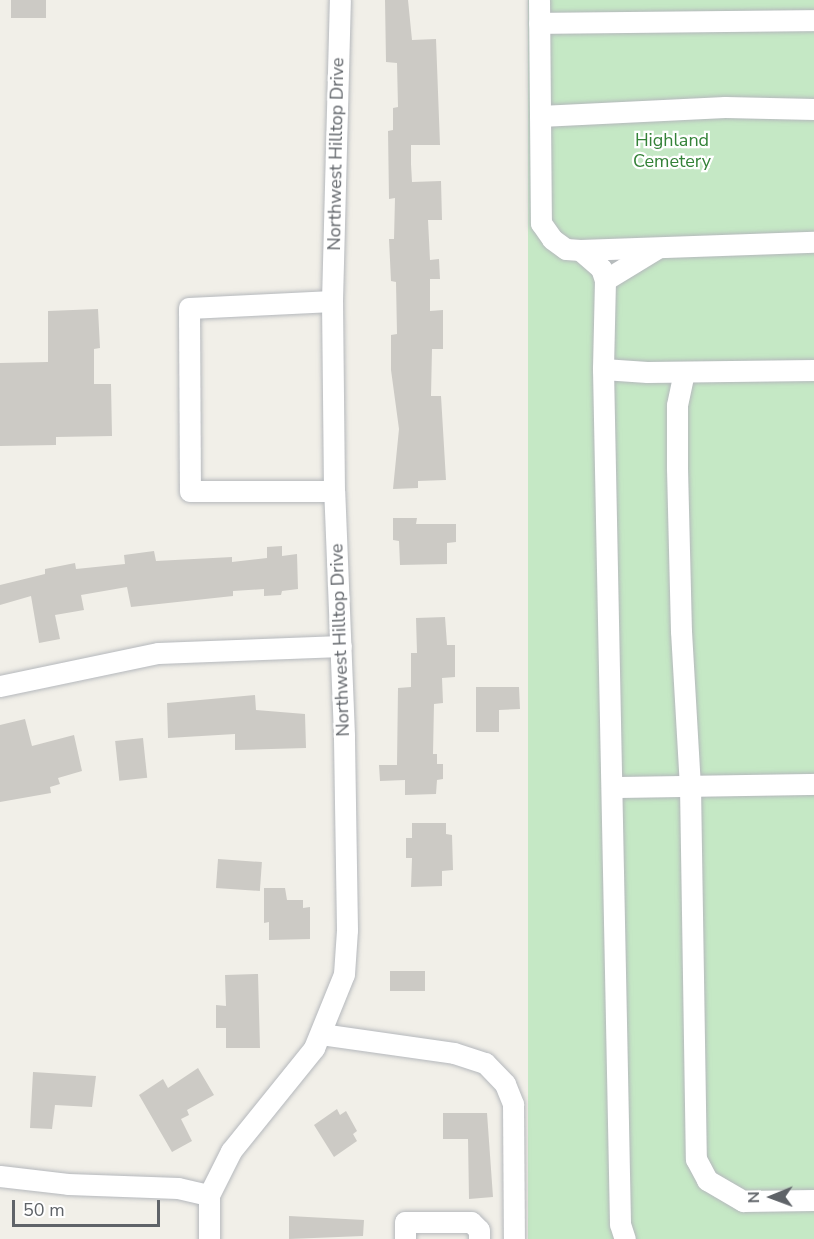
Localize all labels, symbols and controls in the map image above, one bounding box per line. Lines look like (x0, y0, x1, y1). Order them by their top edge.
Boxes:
street label: Northwest Hilltop Drive (324, 57, 348, 251)
park label: Highland Cemetery (633, 130, 711, 172)
street label: Northwest Hilltop Drive (326, 543, 354, 737)
north arrow (742, 1167, 802, 1227)
scale bar (15, 1188, 164, 1226)
text: N (743, 1191, 765, 1203)
text: 50 m (23, 1198, 65, 1222)

